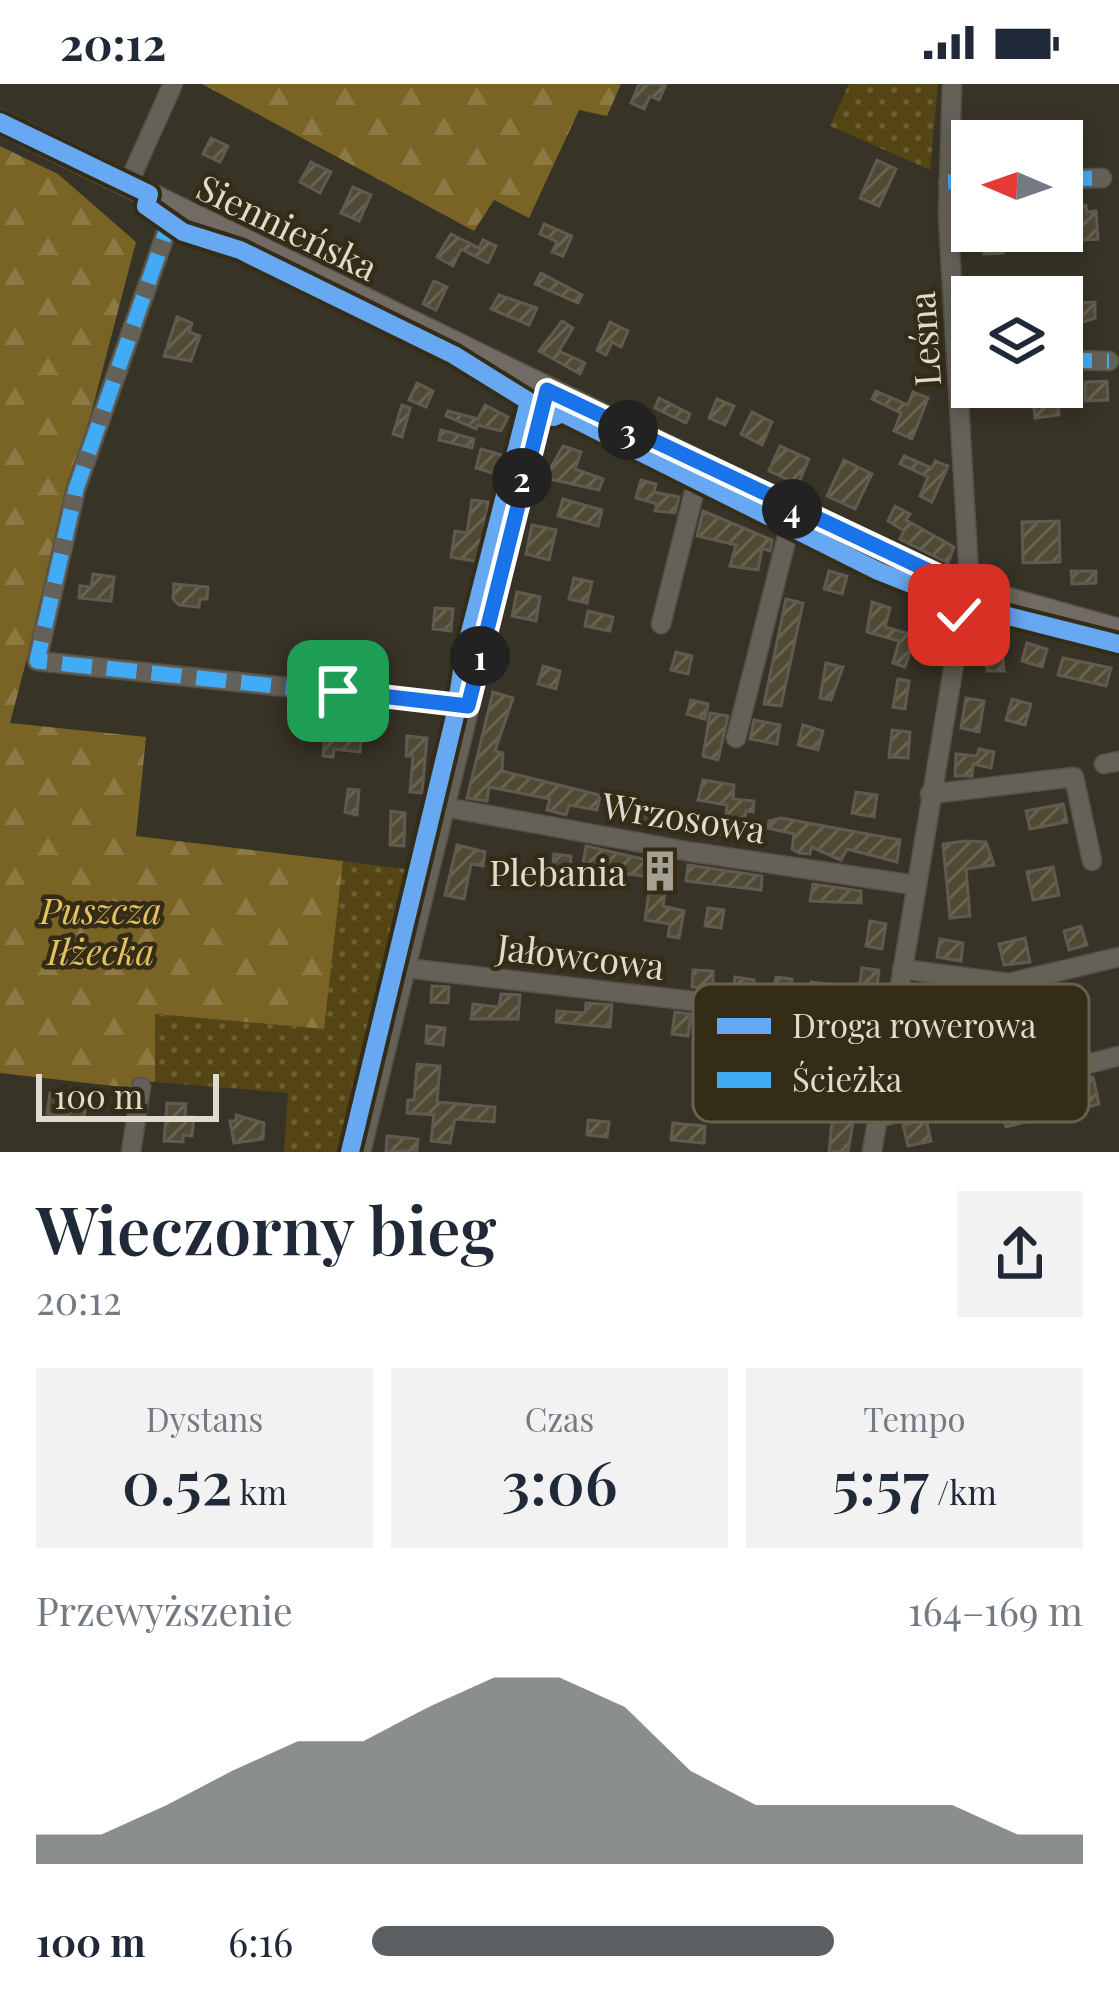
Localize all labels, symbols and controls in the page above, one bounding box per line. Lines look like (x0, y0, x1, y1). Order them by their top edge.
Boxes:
text: 20:12 (60, 12, 166, 72)
north arrow (951, 120, 1083, 252)
map controls (951, 120, 1083, 408)
street label: Siennieńska (190, 162, 386, 290)
button: layers (951, 276, 1083, 408)
street label: Leśna (896, 290, 950, 388)
pin: 3 (598, 400, 658, 460)
text: 3 (620, 408, 636, 452)
pin: 2 (492, 448, 552, 508)
text: 2 (513, 456, 531, 500)
pin: 4 (762, 479, 822, 539)
text: 4 (783, 487, 801, 531)
pin (908, 564, 1010, 666)
icon: check (926, 582, 992, 648)
pin: 1 (450, 626, 510, 686)
text: 1 (474, 634, 486, 678)
pin (287, 640, 389, 742)
icon: arrive (305, 658, 371, 724)
street label: Wrzosowa (598, 779, 769, 853)
place label: Plebania (489, 847, 626, 895)
building icon: Plebania (637, 848, 683, 894)
park label: Puszcza Iłżecka (38, 885, 162, 974)
street label: Jałowcowa (494, 921, 667, 989)
legend (693, 984, 1089, 1122)
text: Droga rowerowa (792, 1002, 1037, 1046)
text: Ścieżka (792, 1056, 903, 1100)
scale bar (36, 1068, 219, 1121)
text: 100 m (54, 1073, 143, 1117)
text: Wieczorny bieg (36, 1184, 497, 1272)
button: share (957, 1191, 1083, 1317)
text: 20:12 (36, 1273, 122, 1325)
text: Dystans (146, 1396, 263, 1440)
text: Czas (525, 1396, 594, 1440)
text: Tempo (863, 1396, 966, 1440)
text: 0.52 (122, 1440, 232, 1520)
text: 3:06 (501, 1440, 618, 1520)
text: 5:57 (832, 1440, 929, 1520)
text: km (232, 1469, 287, 1513)
text: /km (929, 1469, 997, 1513)
text: Przewyższenie (36, 1584, 293, 1636)
text: 164–169 m (908, 1584, 1083, 1636)
text: 100 m (36, 1915, 146, 1967)
text: 6:16 (228, 1915, 293, 1967)

